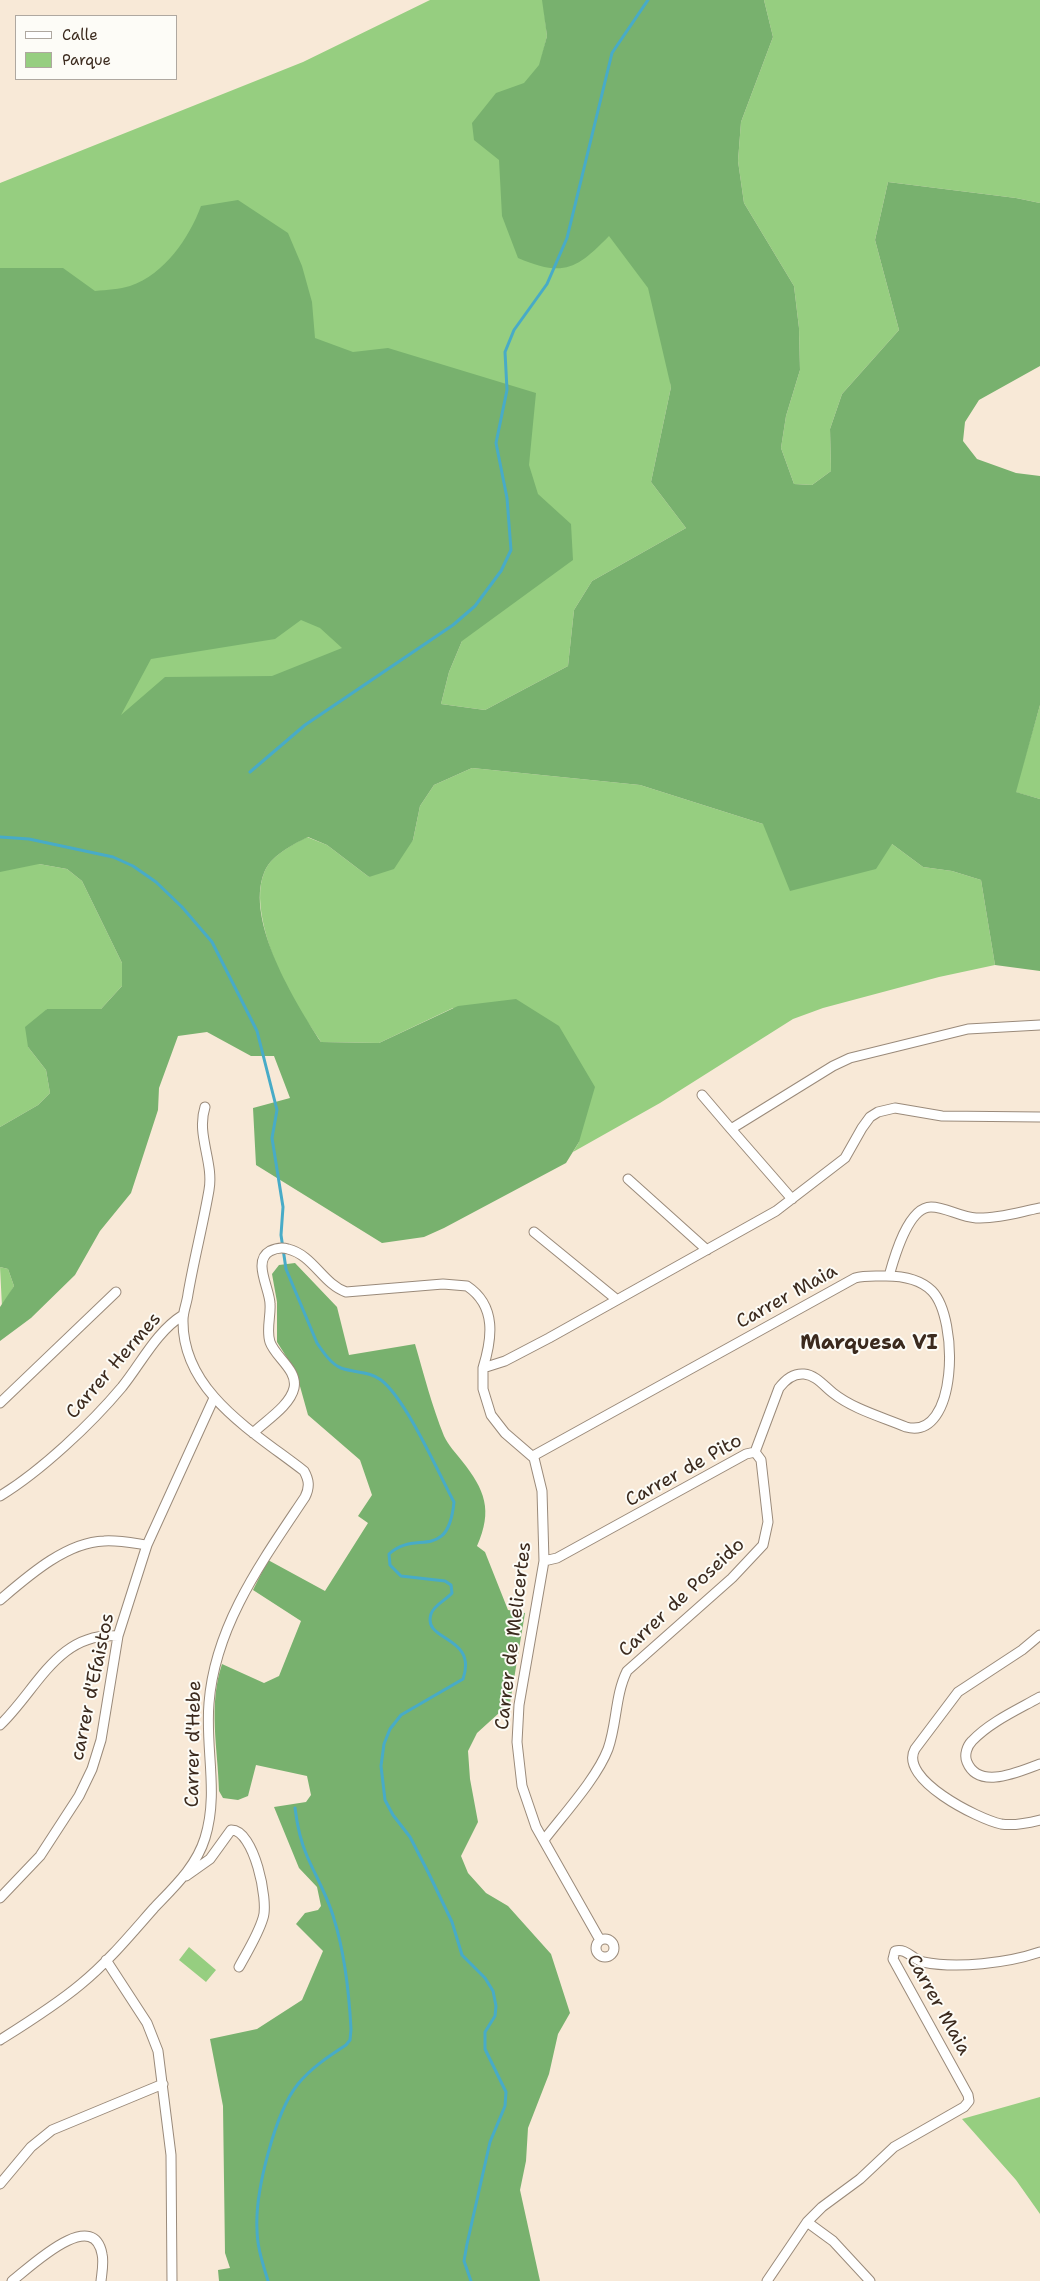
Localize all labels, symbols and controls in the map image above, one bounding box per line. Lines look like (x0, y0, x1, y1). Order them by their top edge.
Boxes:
legend (15, 15, 178, 80)
text: Calle (62, 25, 98, 45)
text: Parque (62, 50, 111, 70)
street label: Carrer Maia (733, 1260, 841, 1334)
street label: Carrer Hermes (62, 1308, 166, 1424)
district label: Marquesa VI (800, 1332, 938, 1356)
street label: Carrer de Pito (622, 1430, 746, 1512)
street label: Carrer de Poseido (614, 1534, 750, 1662)
street label: Carrer de Melicertes (491, 1541, 537, 1731)
street label: carrer d'Efaistos (66, 1611, 120, 1763)
street label: Carrer d'Hebe (181, 1680, 207, 1808)
street label: Carrer Maia (901, 1951, 975, 2059)

